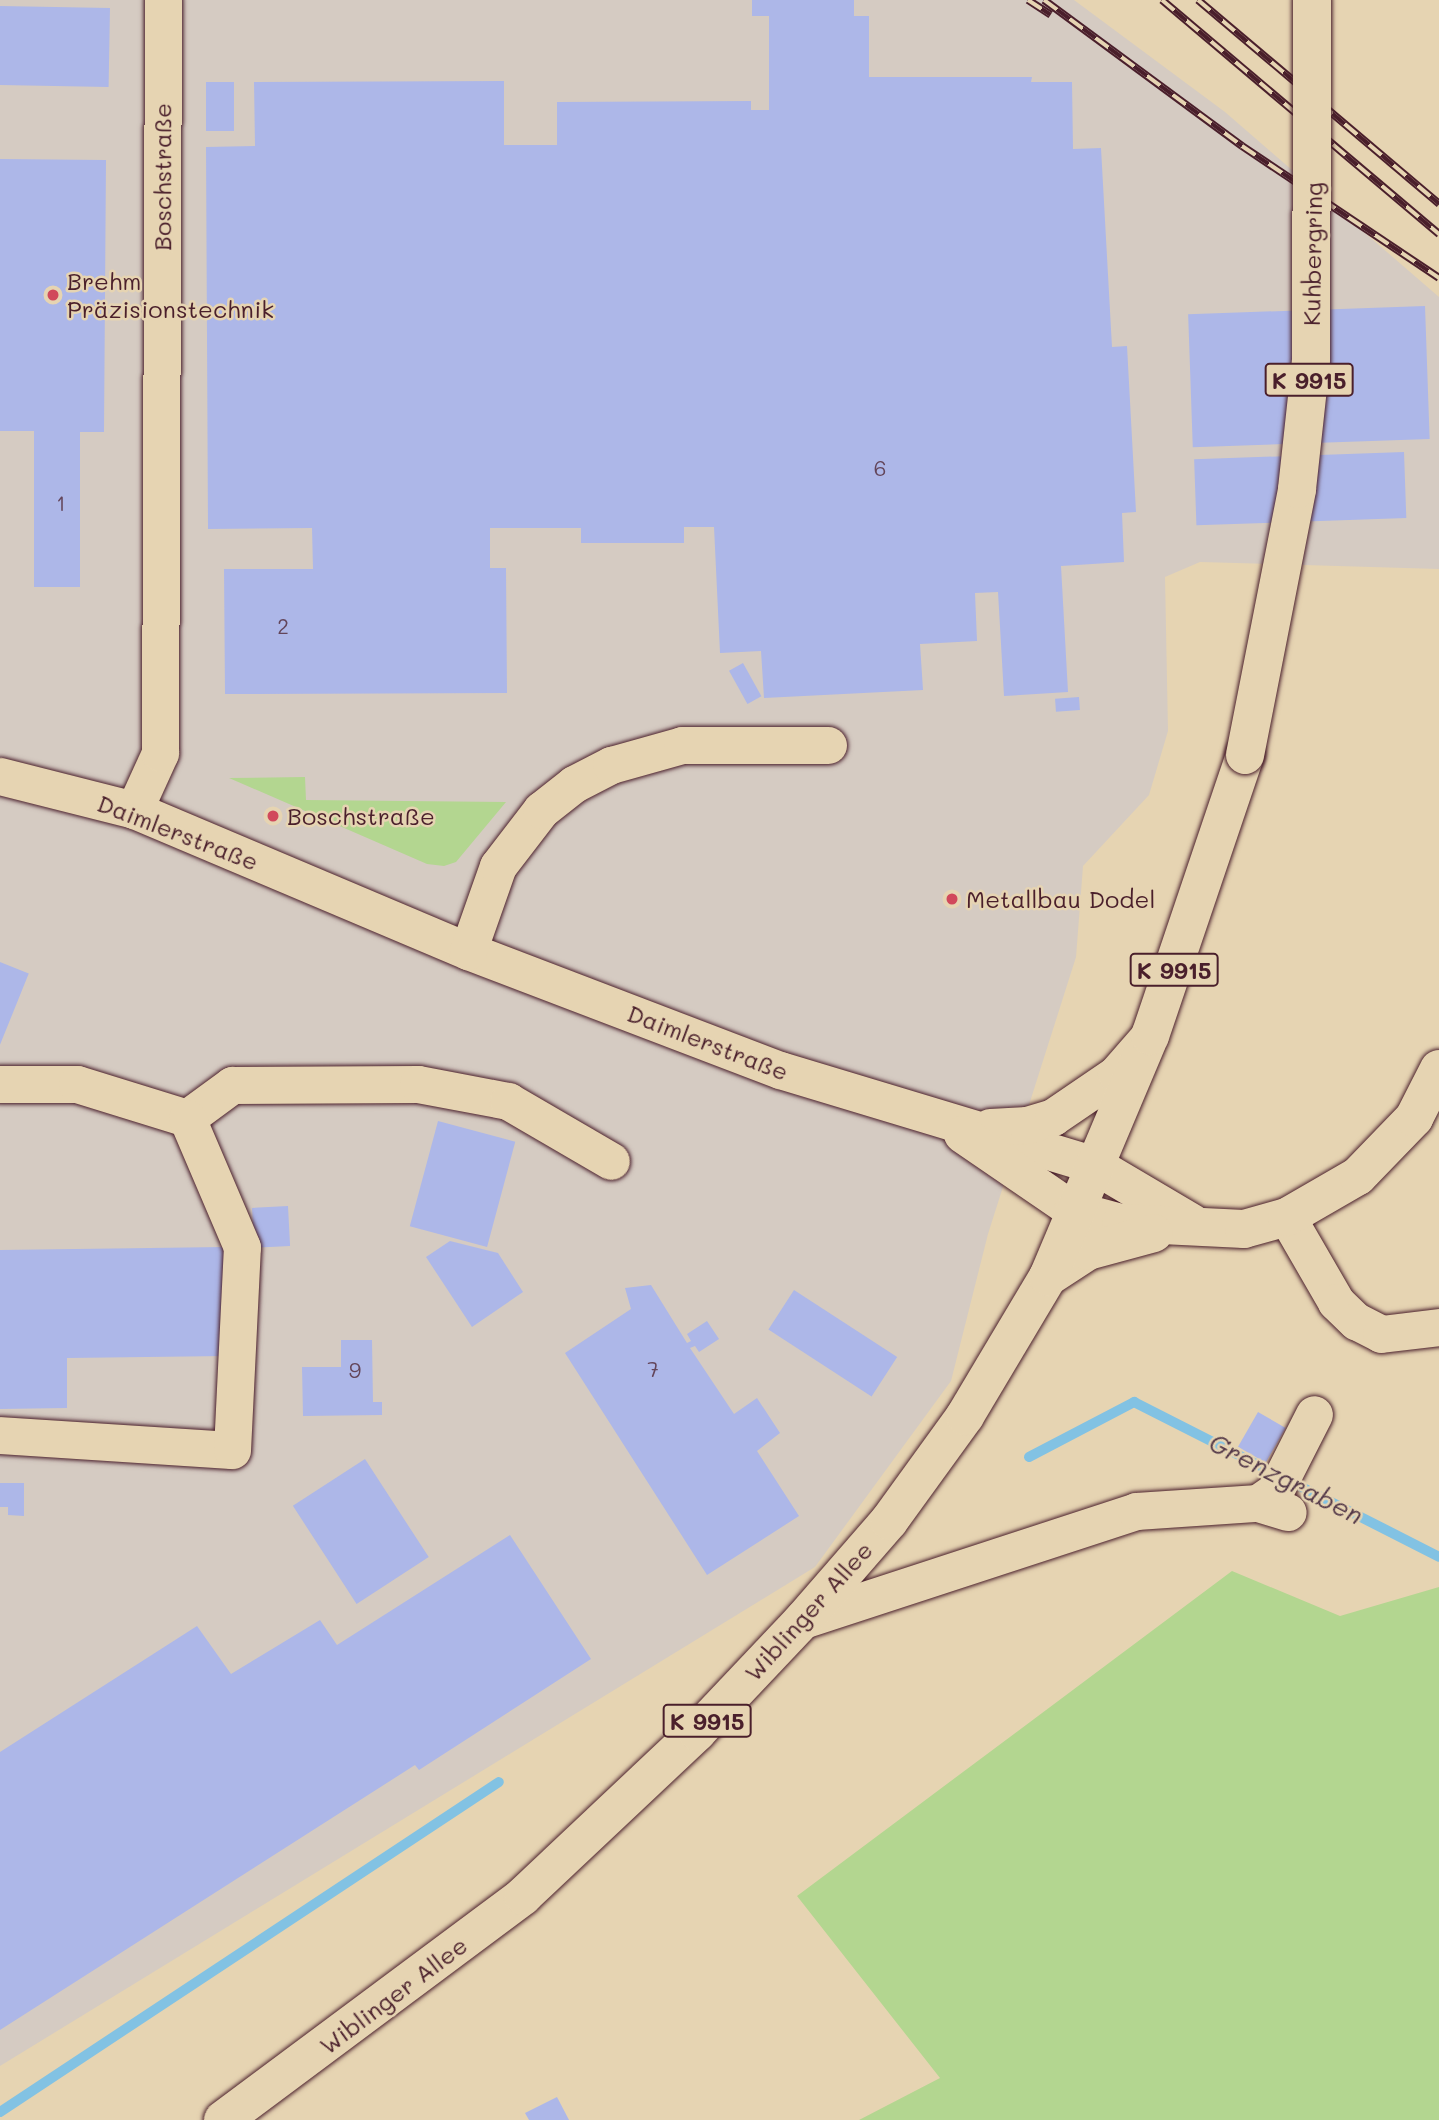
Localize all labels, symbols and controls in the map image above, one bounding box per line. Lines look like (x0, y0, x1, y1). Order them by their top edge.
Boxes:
street label: Boschstraße (148, 103, 176, 251)
street label: Kuhbergring (1296, 182, 1328, 326)
place label: Brehm Präzisionstechnik (67, 267, 274, 323)
marker: Brehm Präzisionstechnik (45, 287, 61, 303)
road number: K 9915 (1264, 360, 1354, 400)
house number: 6 (874, 455, 886, 481)
house number: 1 (56, 490, 66, 516)
house number: 2 (277, 613, 289, 639)
street label: Daimlerstraße (93, 788, 263, 876)
place label: Boschstraße (287, 802, 435, 830)
marker: Boschstraße (265, 808, 281, 824)
place label: Metallbau Dodel (966, 885, 1155, 913)
marker: Metallbau Dodel (944, 891, 960, 907)
road number: K 9915 (1128, 951, 1220, 990)
street label: Daimlerstraße (623, 998, 793, 1086)
house number: 7 (647, 1356, 659, 1382)
house number: 9 (349, 1357, 361, 1383)
water label: Grenzgraben (1204, 1427, 1368, 1531)
street label: Wiblinger Allee (738, 1536, 878, 1686)
road number: K 9915 (662, 1702, 752, 1740)
street label: Wiblinger Allee (314, 1930, 472, 2060)

